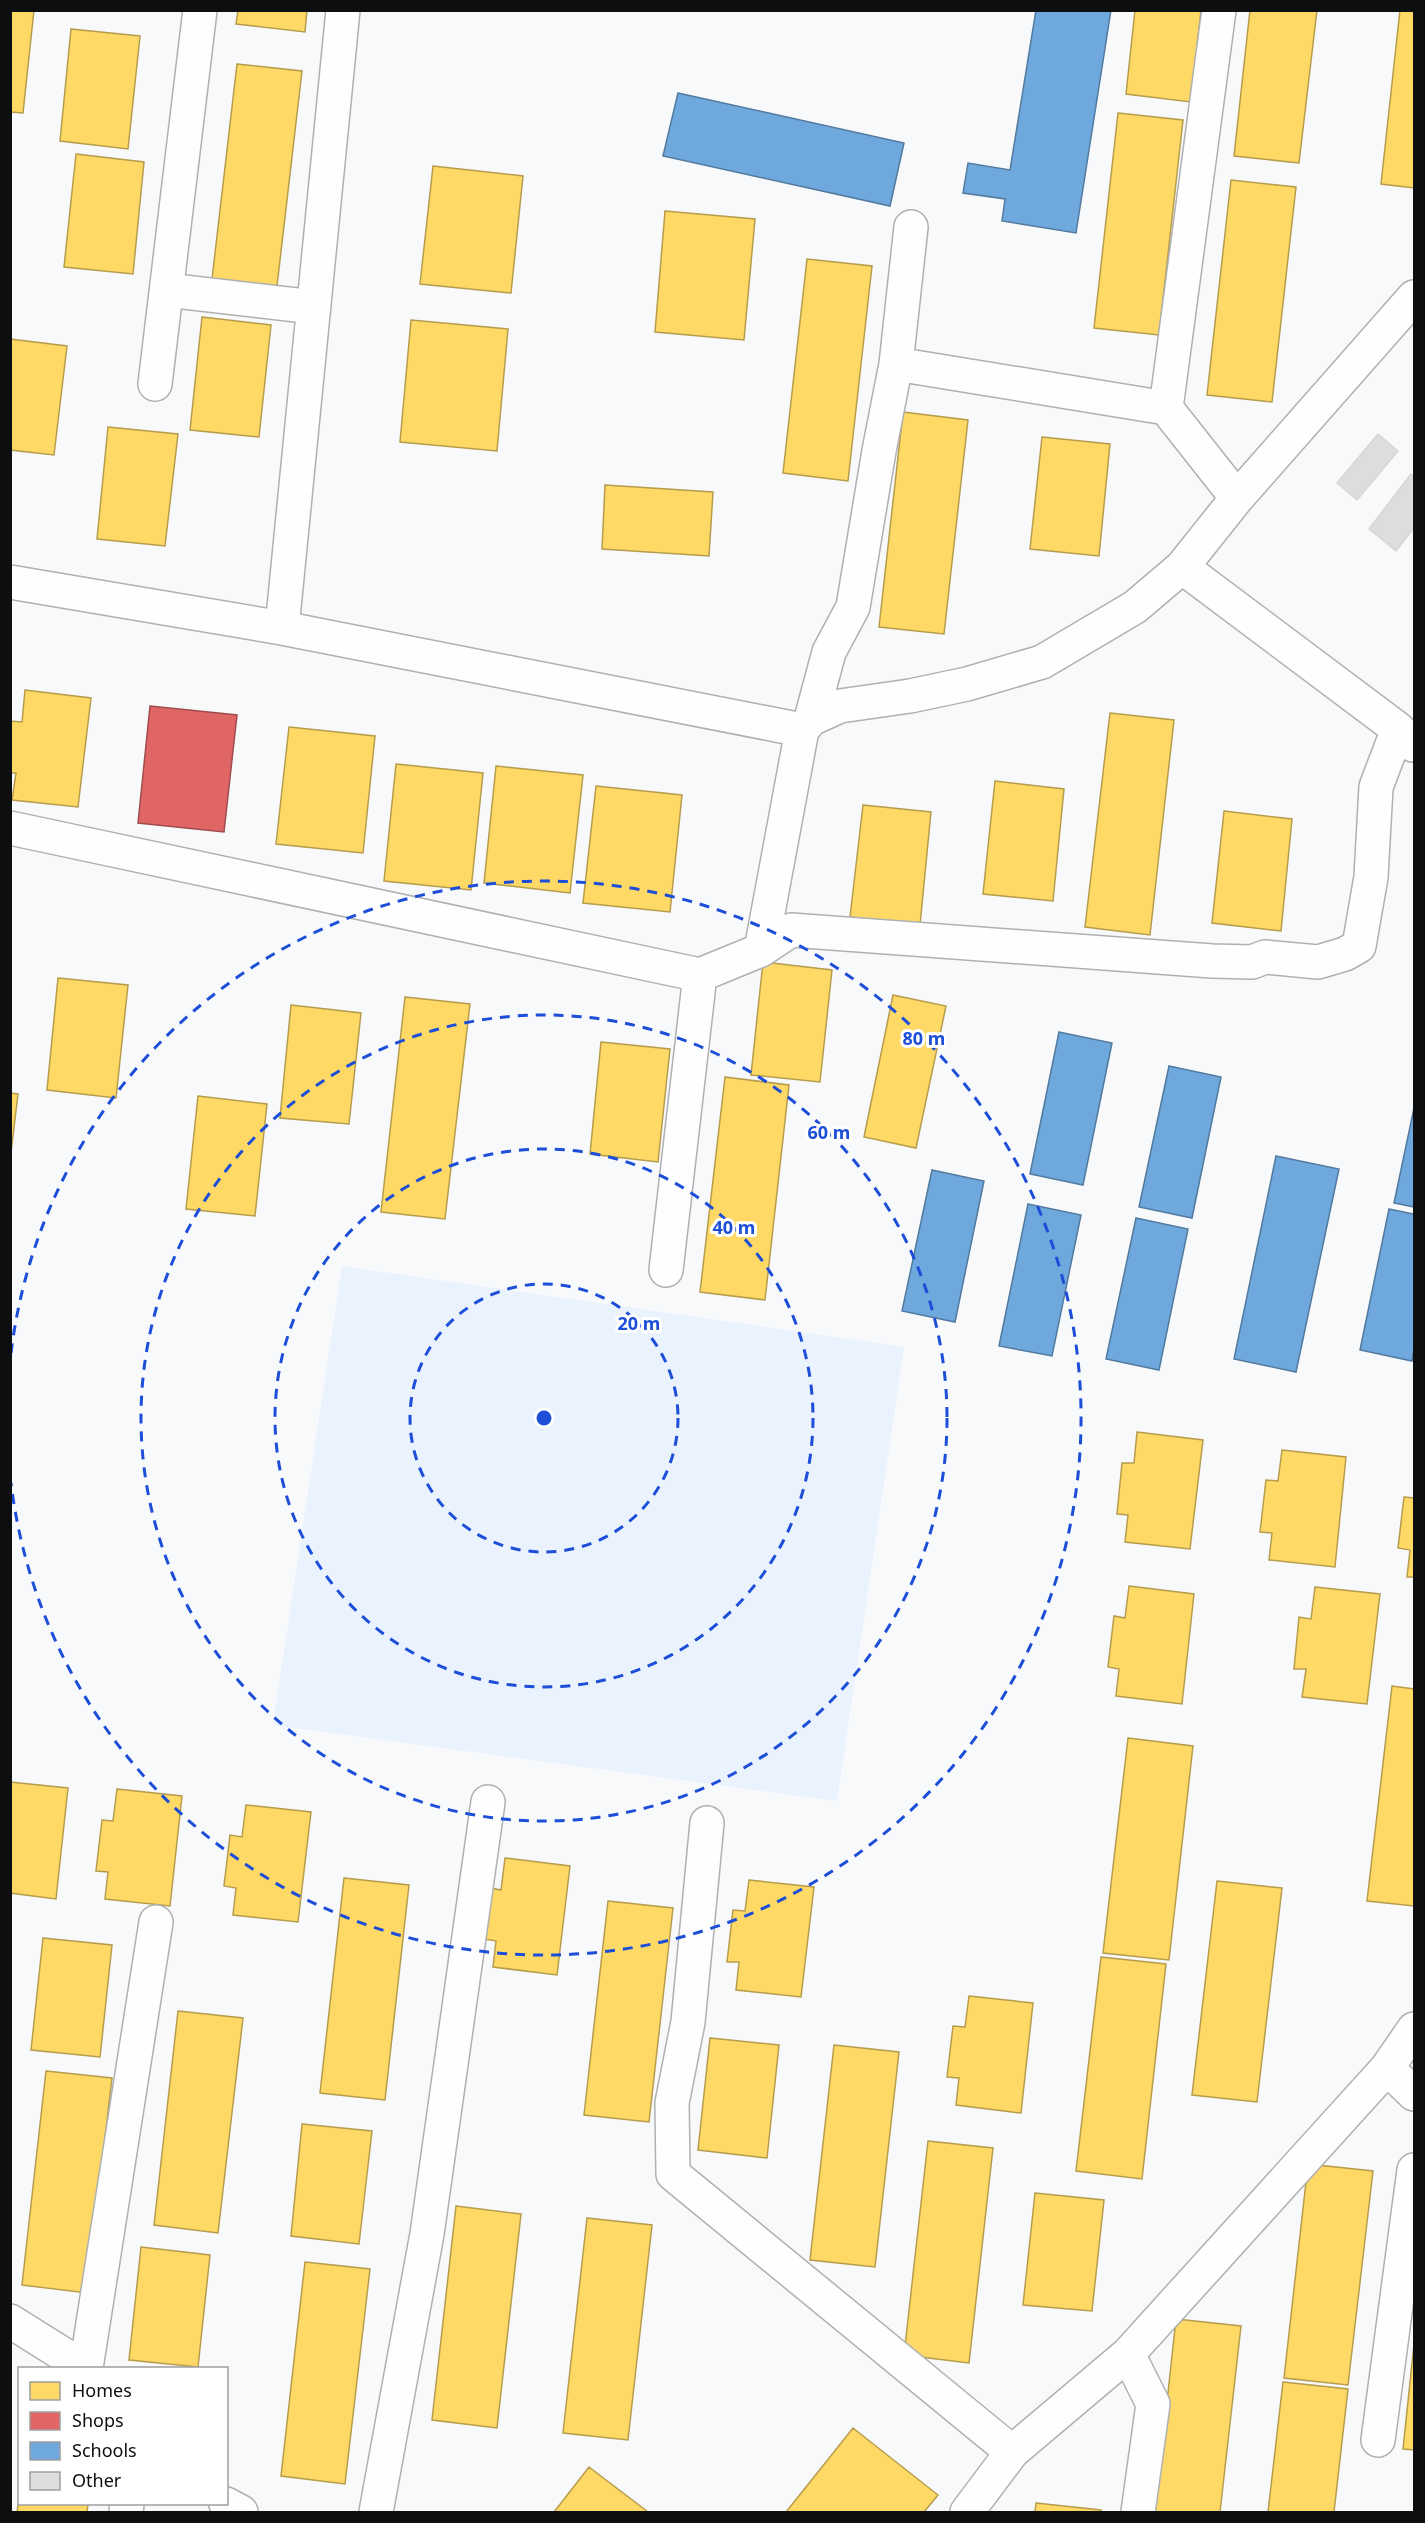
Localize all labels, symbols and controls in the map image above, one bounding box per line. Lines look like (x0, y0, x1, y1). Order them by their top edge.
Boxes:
text: 80 m (903, 1026, 945, 1050)
text: 60 m (808, 1120, 850, 1144)
text: 40 m (713, 1215, 755, 1239)
text: 20 m (618, 1311, 660, 1335)
centre of rings (534, 1408, 554, 1428)
legend (18, 2367, 228, 2505)
text: Homes (72, 2378, 132, 2402)
text: Shops (72, 2408, 124, 2432)
text: Schools (72, 2438, 137, 2462)
text: Other (72, 2468, 122, 2492)

